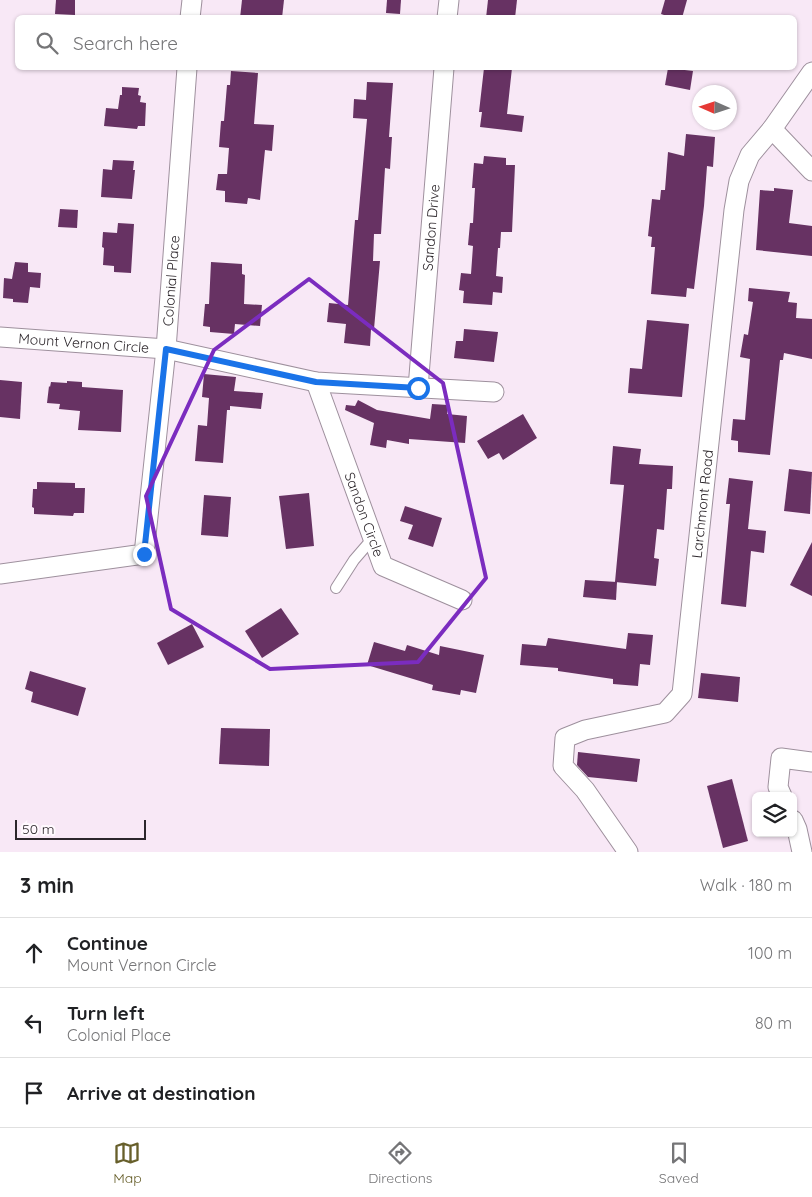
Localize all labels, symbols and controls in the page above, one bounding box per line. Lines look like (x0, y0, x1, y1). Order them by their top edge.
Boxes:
search box (15, 15, 797, 70)
icon: search (33, 29, 61, 57)
text: Search here (73, 31, 178, 55)
north arrow (692, 85, 737, 130)
street label: Sandon Drive (419, 183, 444, 272)
street label: Colonial Place (159, 235, 183, 327)
street label: Mount Vernon Circle (18, 329, 150, 357)
route start (407, 377, 430, 400)
street label: Larchmont Road (688, 449, 717, 559)
street label: Sandon Circle (341, 470, 388, 559)
route end (133, 543, 156, 566)
map controls (752, 792, 797, 837)
button: layers (752, 792, 797, 837)
scale bar (15, 817, 146, 840)
text: 50 m (22, 820, 55, 838)
text: 3 min (20, 872, 74, 898)
text: Walk · 180 m (700, 875, 792, 895)
text: Continue (67, 931, 148, 955)
icon: ahead (20, 939, 48, 967)
text: 100 m (748, 943, 792, 963)
text: Mount Vernon Circle (67, 955, 217, 975)
text: Turn left (67, 1001, 145, 1025)
icon: left (20, 1009, 48, 1037)
text: 80 m (755, 1013, 792, 1033)
text: Colonial Place (67, 1025, 171, 1045)
icon: arrive (20, 1079, 48, 1107)
text: Arrive at destination (67, 1081, 256, 1105)
tab: Map (113, 1139, 142, 1187)
tab: Directions (368, 1139, 432, 1187)
tab: Saved (659, 1139, 699, 1187)

